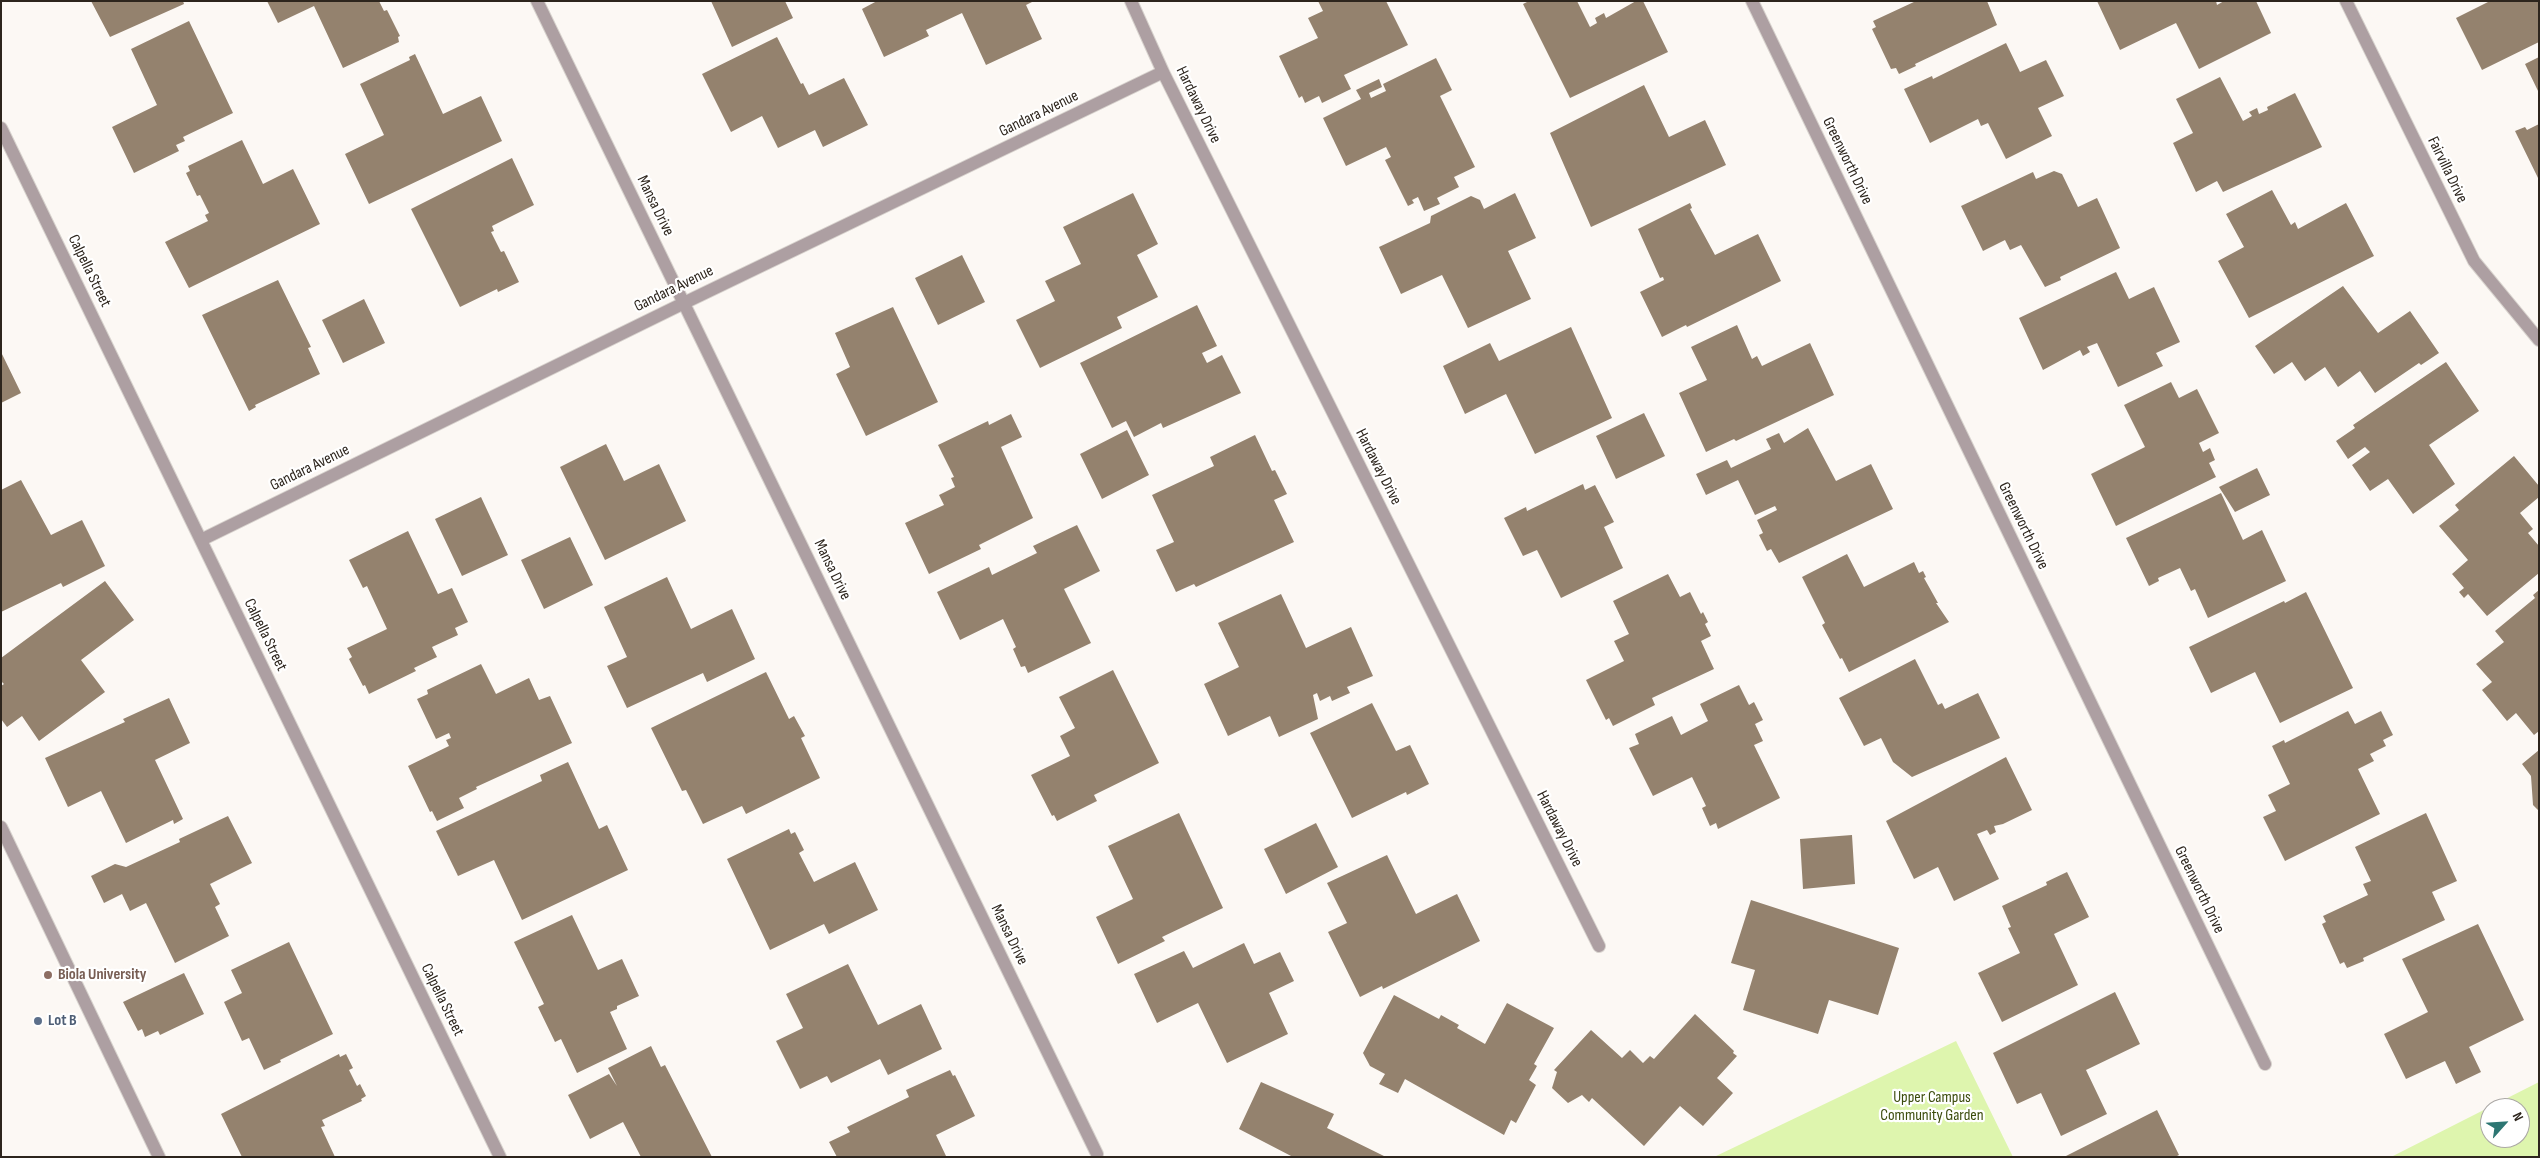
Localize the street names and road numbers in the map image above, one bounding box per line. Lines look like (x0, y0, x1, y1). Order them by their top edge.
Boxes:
street label: Hardaway Drive (1171, 64, 1225, 146)
street label: Gandara Avenue (996, 87, 1082, 141)
street label: Greenworth Drive (1818, 114, 1876, 208)
street label: Fairvilla Drive (2423, 134, 2471, 206)
street label: Mansa Drive (632, 173, 678, 239)
street label: Calpella Street (63, 232, 115, 310)
street label: Gandara Avenue (631, 262, 717, 316)
street label: Hardaway Drive (1351, 426, 1405, 508)
street label: Gandara Avenue (267, 441, 353, 495)
street label: Greenworth Drive (1994, 479, 2052, 573)
street label: Mansa Drive (809, 537, 855, 603)
street label: Calpella Street (239, 596, 291, 674)
street label: Hardaway Drive (1532, 788, 1586, 870)
street label: Greenworth Drive (2170, 843, 2228, 937)
street label: Mansa Drive (986, 902, 1032, 968)
street label: Calpella Street (416, 961, 468, 1039)

